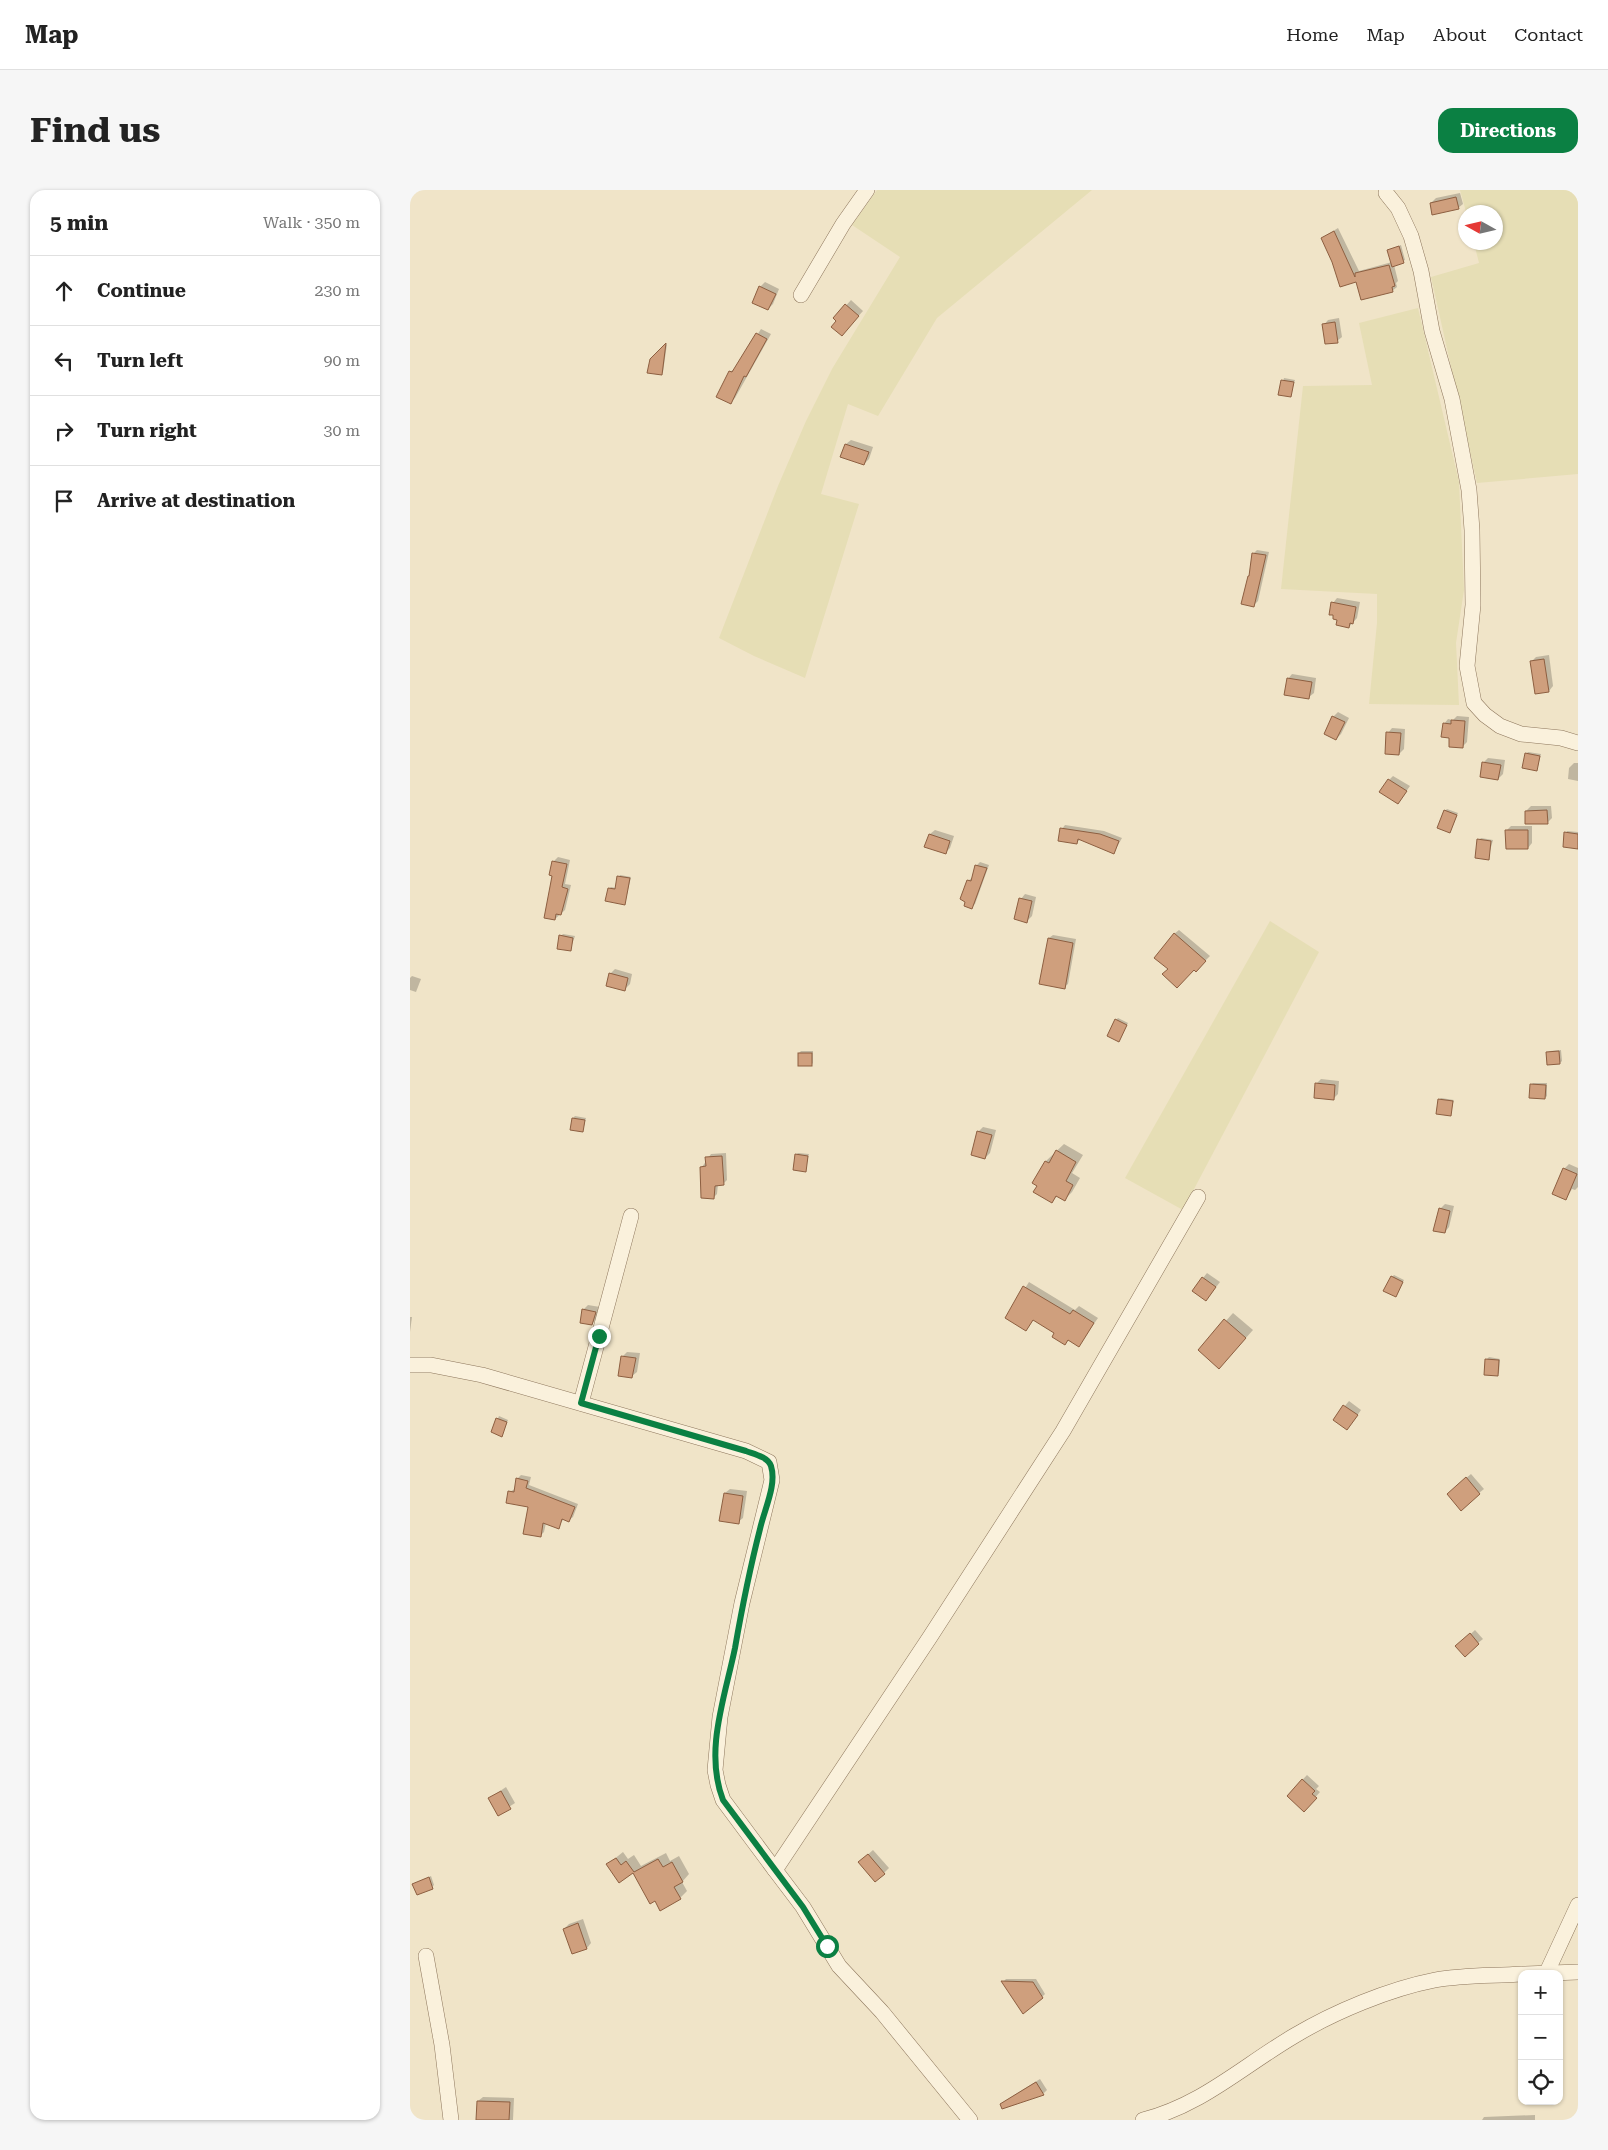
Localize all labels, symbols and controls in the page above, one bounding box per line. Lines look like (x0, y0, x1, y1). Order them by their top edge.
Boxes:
text: Map (25, 21, 79, 49)
text: Home (1286, 24, 1338, 45)
text: Map (1366, 24, 1405, 45)
text: About (1433, 24, 1486, 45)
text: Contact (1514, 24, 1583, 45)
button: Directions (1438, 108, 1578, 153)
text: Find us (30, 110, 160, 151)
north arrow (1458, 205, 1503, 250)
text: 5 min (50, 211, 108, 235)
text: Walk · 350 m (263, 213, 360, 232)
icon: ahead (50, 277, 78, 305)
text: Continue (97, 279, 186, 302)
text: 230 m (314, 281, 360, 300)
icon: left (50, 347, 78, 375)
text: Turn left (97, 349, 183, 372)
text: 90 m (323, 351, 360, 370)
icon: right (50, 417, 78, 445)
text: Turn right (97, 419, 197, 442)
text: 30 m (323, 421, 360, 440)
icon: arrive (50, 487, 78, 515)
text: Arrive at destination (97, 489, 295, 512)
route end (588, 1325, 611, 1348)
route start (816, 1935, 839, 1958)
map controls (1518, 1970, 1563, 2105)
button: + (1518, 1970, 1563, 2015)
button: − (1518, 2015, 1563, 2060)
button: locate (1518, 2060, 1563, 2105)

